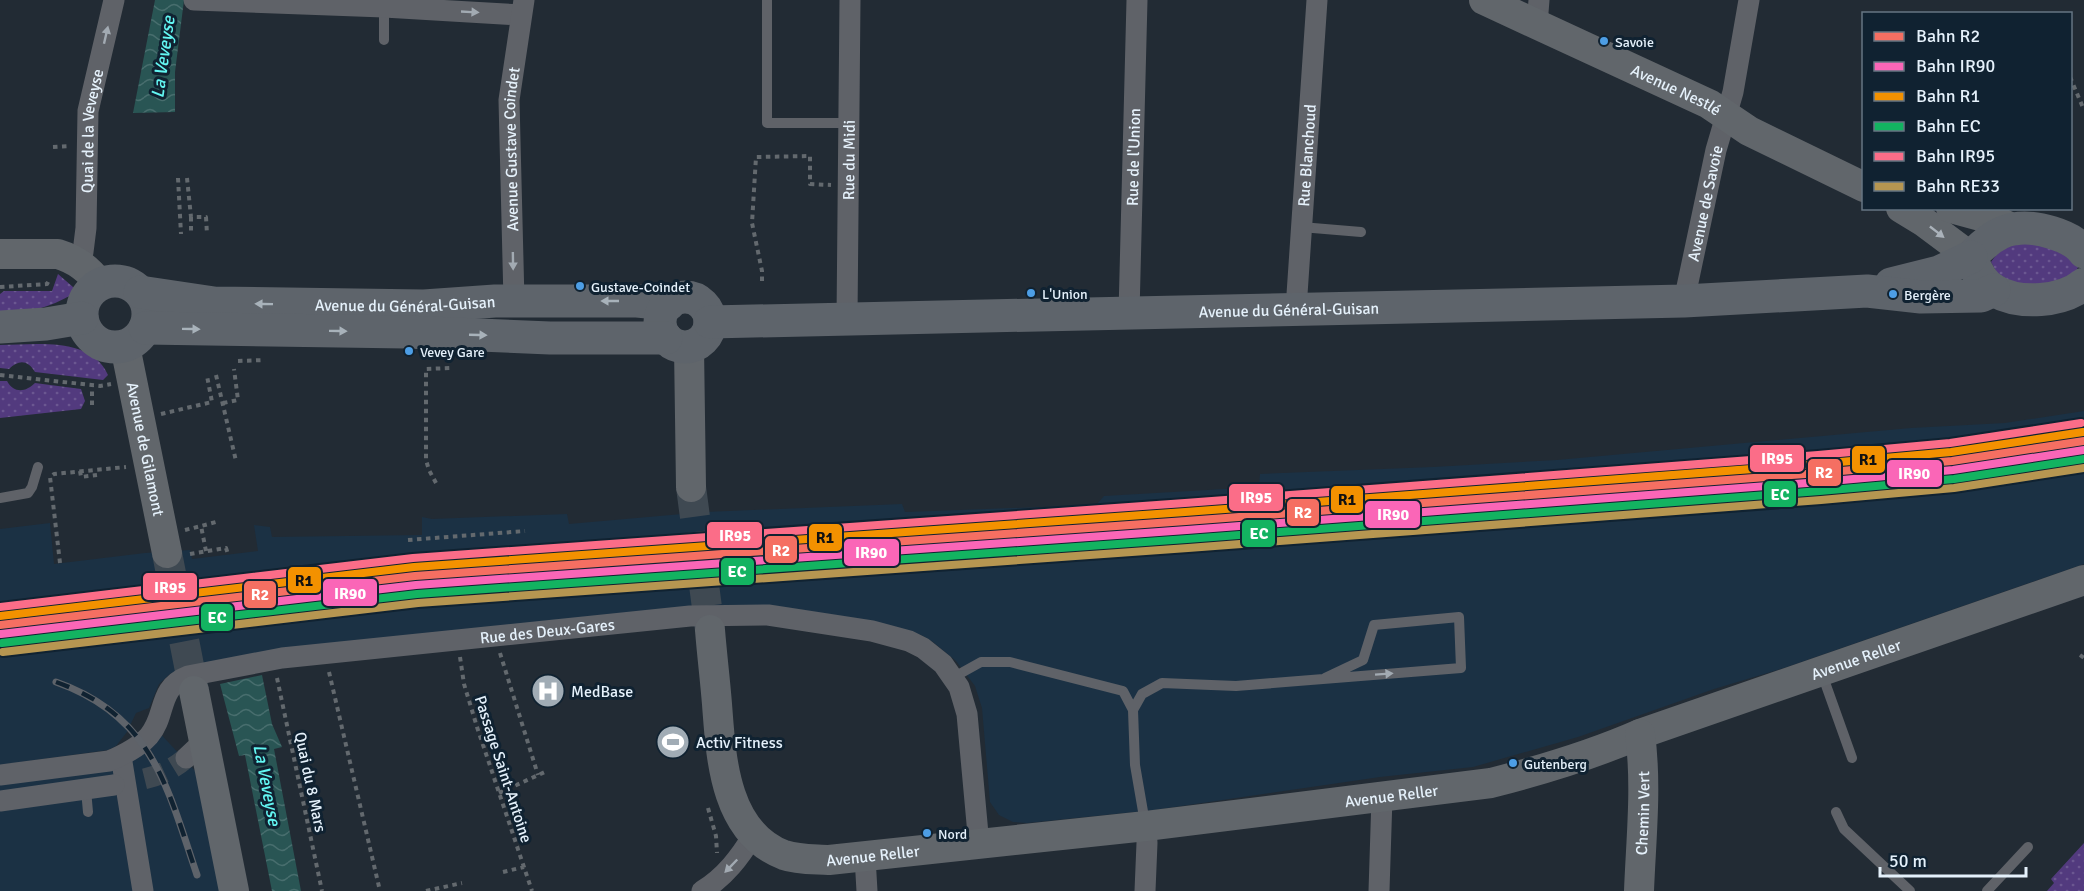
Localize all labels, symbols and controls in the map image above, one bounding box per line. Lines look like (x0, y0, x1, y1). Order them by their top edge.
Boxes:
one-way arrow (460, 7, 479, 16)
legend (1862, 12, 2072, 210)
water label: La Veveyse (146, 14, 180, 99)
text: Bahn R2 (1916, 25, 1980, 47)
one-way arrow (101, 26, 111, 44)
place label: Savoie (1615, 34, 1654, 51)
marker: Savoie (1598, 35, 1610, 47)
text: Bahn IR90 (1916, 55, 1995, 77)
street label: Avenue Nestlé (1627, 60, 1725, 120)
street label: Avenue Gustave Coindet (500, 65, 525, 232)
street label: Quai de la Veveyse (78, 67, 109, 193)
text: Bahn R1 (1916, 85, 1980, 107)
street label: Rue Blanchoud (1294, 104, 1321, 207)
street label: Rue de l'Union (1123, 108, 1145, 206)
text: Bahn EC (1916, 115, 1981, 137)
street label: Rue du Midi (839, 120, 860, 200)
street label: Avenue de Savoie (1684, 143, 1728, 263)
text: Bahn IR95 (1916, 145, 1995, 167)
text: Bahn RE33 (1916, 175, 2000, 197)
one-way arrow (1929, 226, 1944, 238)
one-way arrow (508, 252, 517, 271)
place label: Gustave-Coindet (591, 279, 690, 296)
marker: Gustave-Coindet (574, 280, 586, 292)
place label: L'Union (1042, 286, 1088, 303)
marker: L'Union (1025, 287, 1037, 299)
place label: Bergère (1904, 287, 1951, 304)
marker: Bergère (1887, 288, 1899, 300)
street label: Avenue du Général-Guisan (315, 292, 496, 317)
one-way arrow (601, 296, 620, 306)
one-way arrow (255, 299, 274, 308)
street label: Avenue du Général-Guisan (1198, 299, 1379, 322)
one-way arrow (182, 324, 201, 334)
one-way arrow (329, 326, 348, 336)
one-way arrow (468, 330, 487, 340)
place label: Vevey Gare (420, 344, 485, 361)
marker: Vevey Gare (403, 345, 415, 357)
street label: Avenue de Gilamont (122, 380, 168, 518)
line badge: IR95 (1749, 444, 1805, 473)
line badge: R1 (1851, 445, 1886, 474)
text: IR95 (1761, 449, 1793, 469)
text: R1 (1859, 450, 1878, 470)
line badge: R2 (1807, 458, 1842, 487)
line badge: IR90 (1886, 459, 1943, 488)
text: R2 (1815, 463, 1833, 483)
text: IR90 (1898, 464, 1930, 484)
line badge: EC (1763, 480, 1797, 508)
line badge: IR95 (1228, 483, 1284, 512)
line badge: R1 (1330, 485, 1364, 514)
text: EC (1771, 485, 1790, 505)
text: IR95 (1240, 488, 1272, 508)
text: R1 (1338, 490, 1357, 510)
line badge: R2 (1286, 498, 1320, 527)
line badge: IR90 (1364, 500, 1421, 529)
text: R2 (1294, 503, 1312, 523)
text: IR90 (1377, 505, 1409, 525)
line badge: EC (1241, 519, 1276, 548)
line badge: IR95 (706, 521, 763, 549)
line badge: R1 (808, 523, 843, 552)
text: EC (1250, 524, 1269, 544)
text: IR95 (719, 526, 751, 546)
text: R1 (816, 528, 835, 548)
line badge: R2 (764, 535, 798, 564)
line badge: IR90 (843, 538, 900, 567)
text: R2 (772, 541, 790, 561)
text: IR90 (855, 543, 887, 563)
line badge: EC (720, 557, 755, 586)
text: EC (728, 562, 747, 582)
line badge: R1 (287, 566, 322, 594)
text: R1 (295, 571, 314, 591)
line badge: IR95 (142, 572, 198, 601)
text: IR95 (154, 578, 186, 598)
line badge: IR90 (322, 578, 378, 607)
line badge: R2 (243, 580, 277, 609)
text: IR90 (334, 584, 366, 604)
text: R2 (251, 585, 269, 605)
line badge: EC (200, 603, 234, 632)
text: EC (208, 608, 227, 628)
street label: Rue des Deux-Gares (479, 615, 616, 649)
street label: Avenue Reller (1809, 635, 1904, 685)
one-way arrow (1374, 669, 1393, 679)
hospital icon: MedBase (530, 673, 566, 709)
place label: MedBase (571, 682, 633, 702)
street label: Passage Saint-Antoine (470, 693, 536, 845)
sports icon: Activ Fitness (655, 724, 691, 760)
street label: Quai du 8 Mars (290, 730, 330, 834)
place label: Activ Fitness (696, 733, 783, 753)
water label: La Veveyse (248, 742, 286, 829)
place label: Gutenberg (1524, 756, 1587, 773)
marker: Gutenberg (1507, 757, 1519, 769)
street label: Chemin Vert (1632, 770, 1654, 856)
street label: Avenue Reller (1344, 781, 1439, 812)
place label: Nord (938, 826, 967, 843)
marker: Nord (921, 827, 933, 839)
scale bar (1880, 840, 2026, 878)
street label: Avenue Reller (825, 841, 921, 871)
text: 50 m (1889, 850, 1927, 872)
one-way arrow (725, 859, 739, 873)

